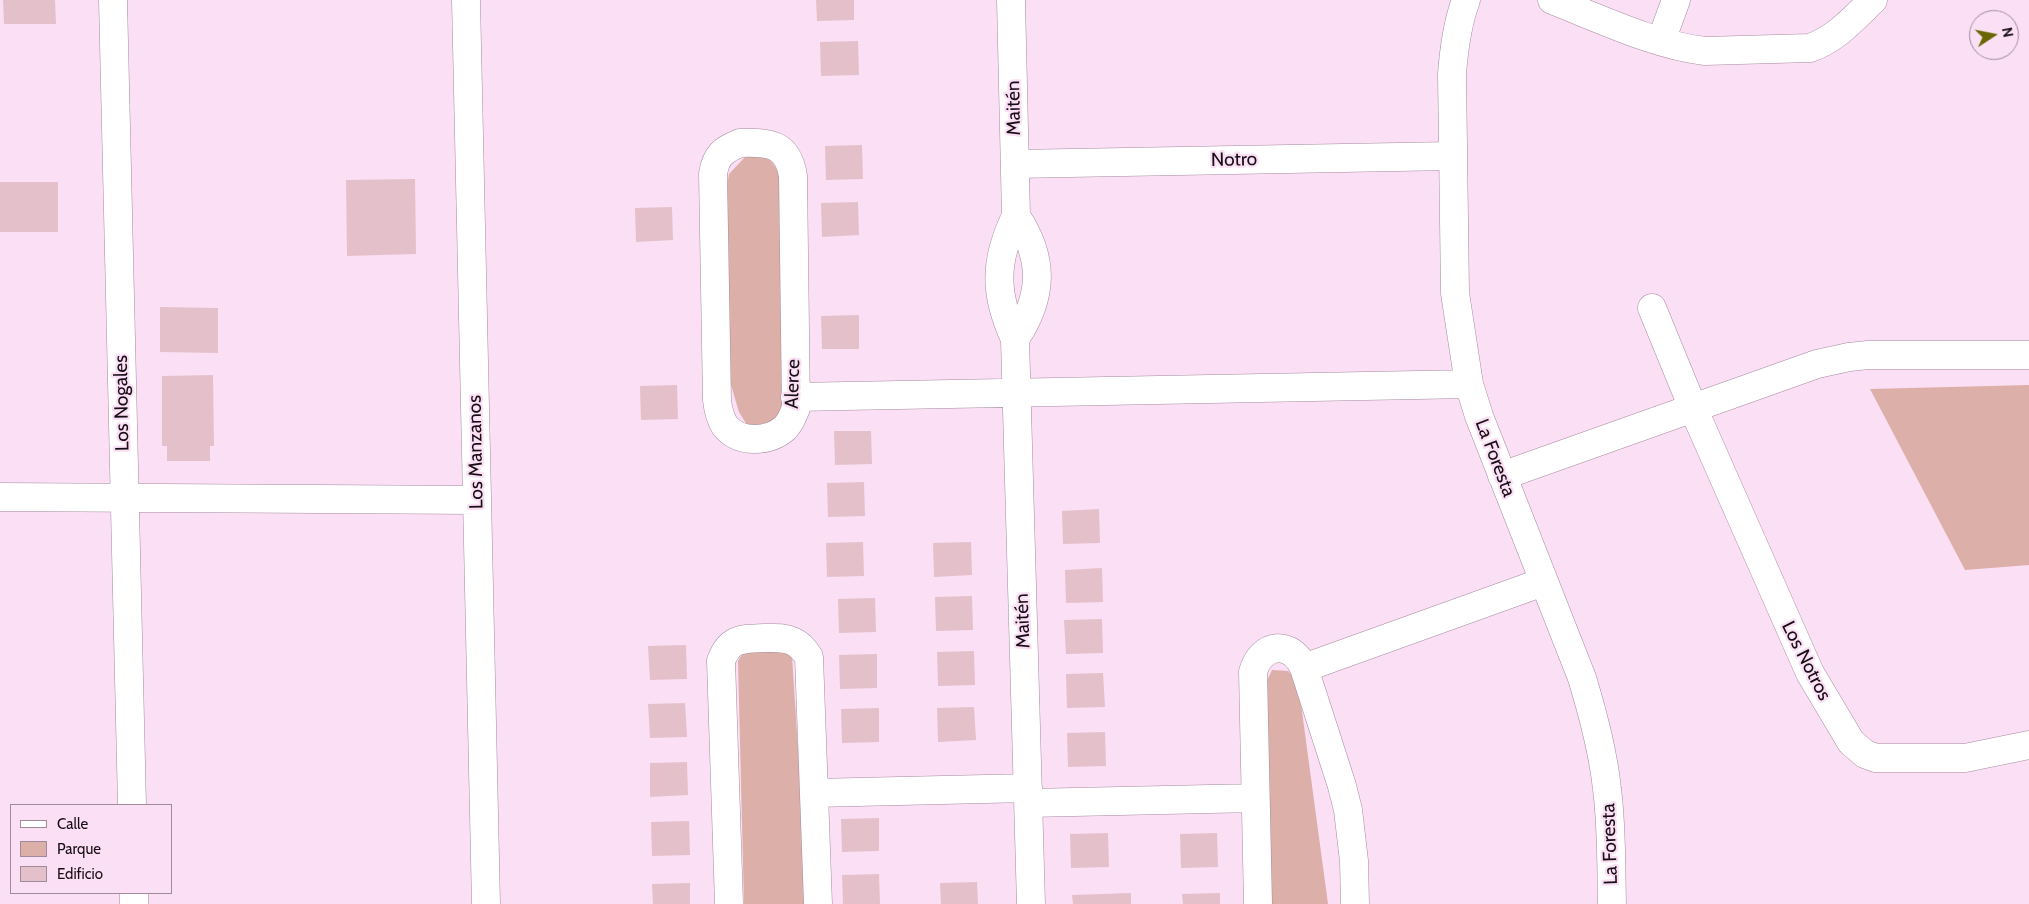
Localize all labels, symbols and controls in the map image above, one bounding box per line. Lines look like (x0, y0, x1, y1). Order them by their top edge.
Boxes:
north arrow (1969, 10, 2019, 60)
text: N (1998, 26, 2018, 39)
street label: Maitén (1002, 80, 1026, 136)
street label: Notro (1211, 148, 1257, 172)
street label: Los Nogales (110, 355, 134, 451)
street label: Alerce (781, 359, 805, 409)
street label: Los Manzanos (464, 395, 488, 509)
street label: La Foresta (1470, 416, 1520, 500)
street label: Maitén (1011, 593, 1035, 649)
street label: Los Notros (1776, 618, 1836, 704)
street label: La Foresta (1597, 803, 1623, 885)
legend (10, 804, 172, 894)
text: Calle (57, 815, 88, 833)
text: Parque (57, 840, 101, 858)
text: Edificio (57, 865, 103, 883)

